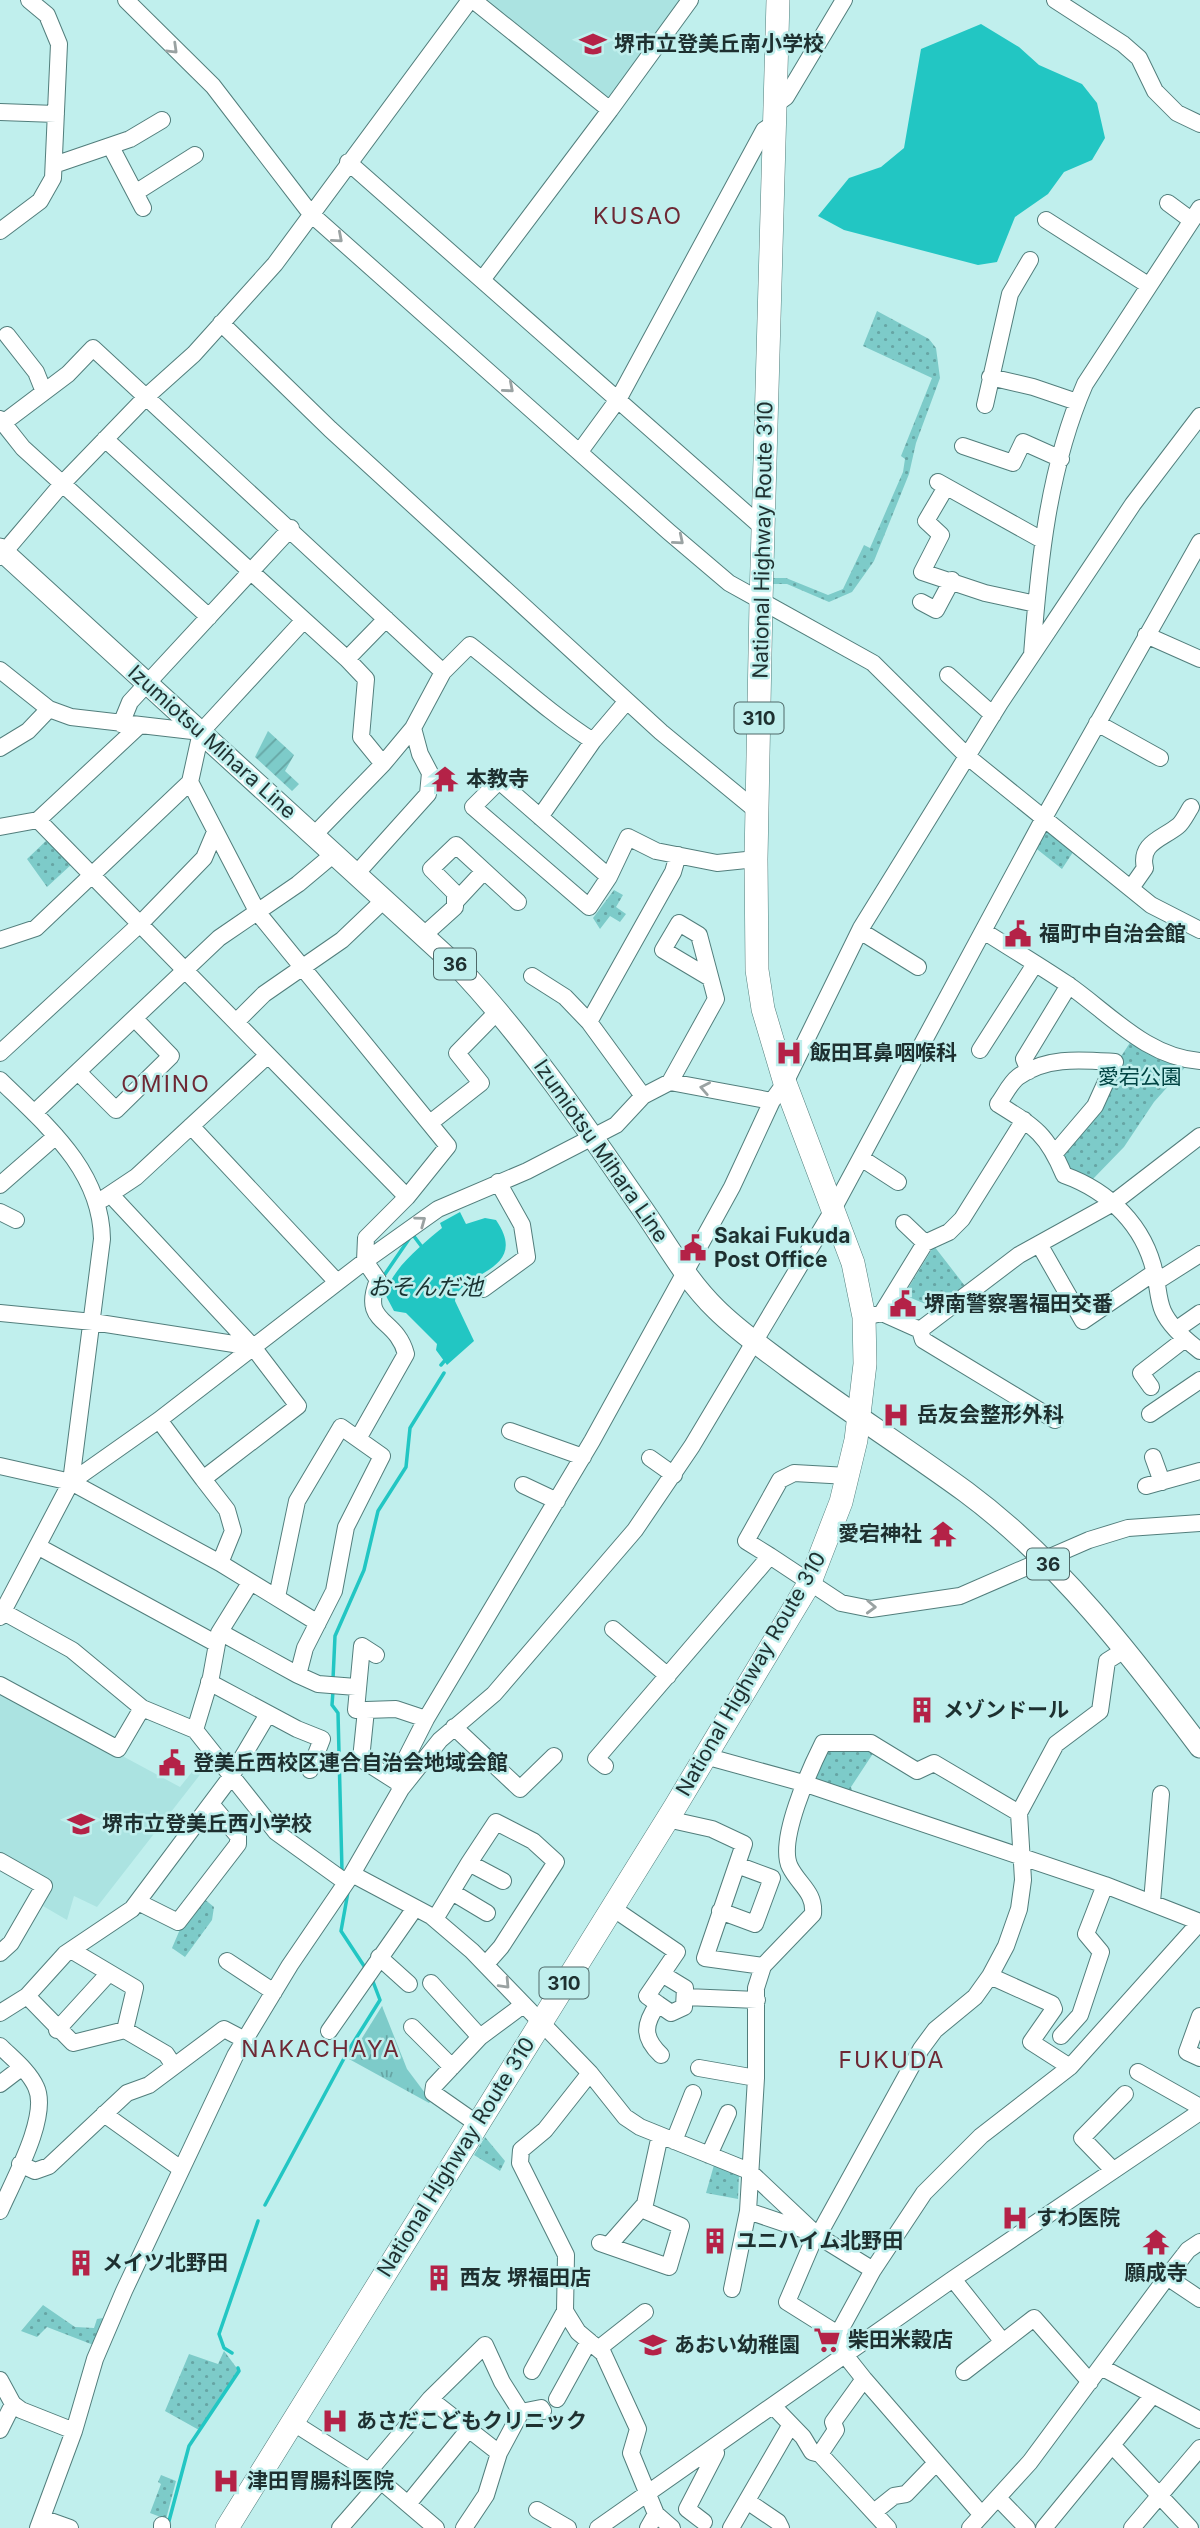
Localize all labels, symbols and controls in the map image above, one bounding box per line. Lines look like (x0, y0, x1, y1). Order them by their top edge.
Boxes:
school or university icon: 堺市立登美丘南小学校 (578, 29, 608, 59)
place label: 堺市立登美丘南小学校 (614, 31, 824, 56)
one-way arrow (165, 40, 178, 53)
district label: KUSAO (593, 202, 683, 230)
one-way arrow (330, 230, 343, 242)
one-way arrow (501, 380, 514, 392)
street label: National Highway Route 310 (748, 401, 777, 679)
one-way arrow (670, 532, 683, 544)
street label: Izumiotsu Mihara Line (123, 660, 301, 824)
road number: 310 (734, 702, 784, 734)
temple icon: 本教寺 (430, 764, 460, 794)
place label: 本教寺 (466, 766, 529, 791)
public building icon: 福町中自治会館 (1003, 919, 1033, 949)
place label: 福町中自治会館 (1039, 921, 1186, 946)
road number: 36 (434, 948, 476, 980)
hospital icon: 飯田耳鼻咽喉科 (774, 1038, 804, 1068)
place label: 飯田耳鼻咽喉科 (809, 1040, 957, 1065)
street label: Izumiotsu Mihara Line (529, 1055, 674, 1247)
park label: 愛宕公園 (1098, 1064, 1182, 1089)
district label: OMINO (121, 1070, 211, 1098)
one-way arrow (699, 1082, 711, 1097)
one-way arrow (413, 1217, 425, 1230)
place label: Sakai Fukuda Post Office (714, 1223, 850, 1272)
public building icon: Sakai Fukuda Post Office (678, 1233, 708, 1263)
water label: おそんだ池 (368, 1273, 485, 1301)
public building icon: 堺南警察署福田交番 (888, 1289, 918, 1319)
place label: 堺南警察署福田交番 (924, 1291, 1113, 1316)
hospital icon: 岳友会整形外科 (881, 1400, 911, 1430)
place label: 岳友会整形外科 (917, 1402, 1064, 1427)
temple icon: 愛宕神社 (928, 1519, 958, 1549)
place label: 愛宕神社 (838, 1521, 922, 1546)
street label: National Highway Route 310 (670, 1547, 831, 1800)
road number: 36 (1027, 1548, 1069, 1580)
one-way arrow (866, 1600, 877, 1615)
building icon: メゾンドール (907, 1695, 937, 1725)
place label: メゾンドール (943, 1697, 1069, 1722)
public building icon: 登美丘西校区連合自治会地域会館 (157, 1748, 187, 1778)
place label: 登美丘西校区連合自治会地域会館 (193, 1750, 508, 1775)
school or university icon: 堺市立登美丘西小学校 (66, 1809, 96, 1839)
place label: 堺市立登美丘西小学校 (102, 1811, 312, 1836)
road number: 310 (540, 1968, 588, 1998)
one-way arrow (497, 1976, 509, 1989)
street label: National Highway Route 310 (371, 2032, 540, 2281)
district label: NAKACHAYA (241, 2035, 401, 2063)
district label: FUKUDA (839, 2046, 945, 2074)
hospital icon: すわ医院 (1000, 2203, 1030, 2233)
place label: すわ医院 (1036, 2205, 1120, 2230)
building icon: ユニハイム北野田 (700, 2226, 730, 2256)
temple icon: 願成寺 (1141, 2227, 1171, 2257)
place label: ユニハイム北野田 (736, 2228, 903, 2253)
building icon: メイツ北野田 (66, 2248, 96, 2278)
place label: メイツ北野田 (102, 2250, 228, 2275)
place label: 願成寺 (1125, 2260, 1188, 2285)
building icon: 西友 堺福田店 (424, 2263, 454, 2293)
place label: 西友 堺福田店 (460, 2265, 591, 2290)
supermarket icon: 柴田米穀店 (812, 2325, 842, 2355)
place label: 柴田米穀店 (848, 2327, 953, 2352)
school or university icon: あおい幼稚園 (638, 2330, 668, 2360)
place label: あおい幼稚園 (674, 2332, 800, 2357)
hospital icon: あさだこどもクリニック (320, 2406, 350, 2436)
place label: あさだこどもクリニック (356, 2408, 587, 2433)
hospital icon: 津田胃腸科医院 (211, 2466, 241, 2496)
place label: 津田胃腸科医院 (247, 2468, 394, 2493)

